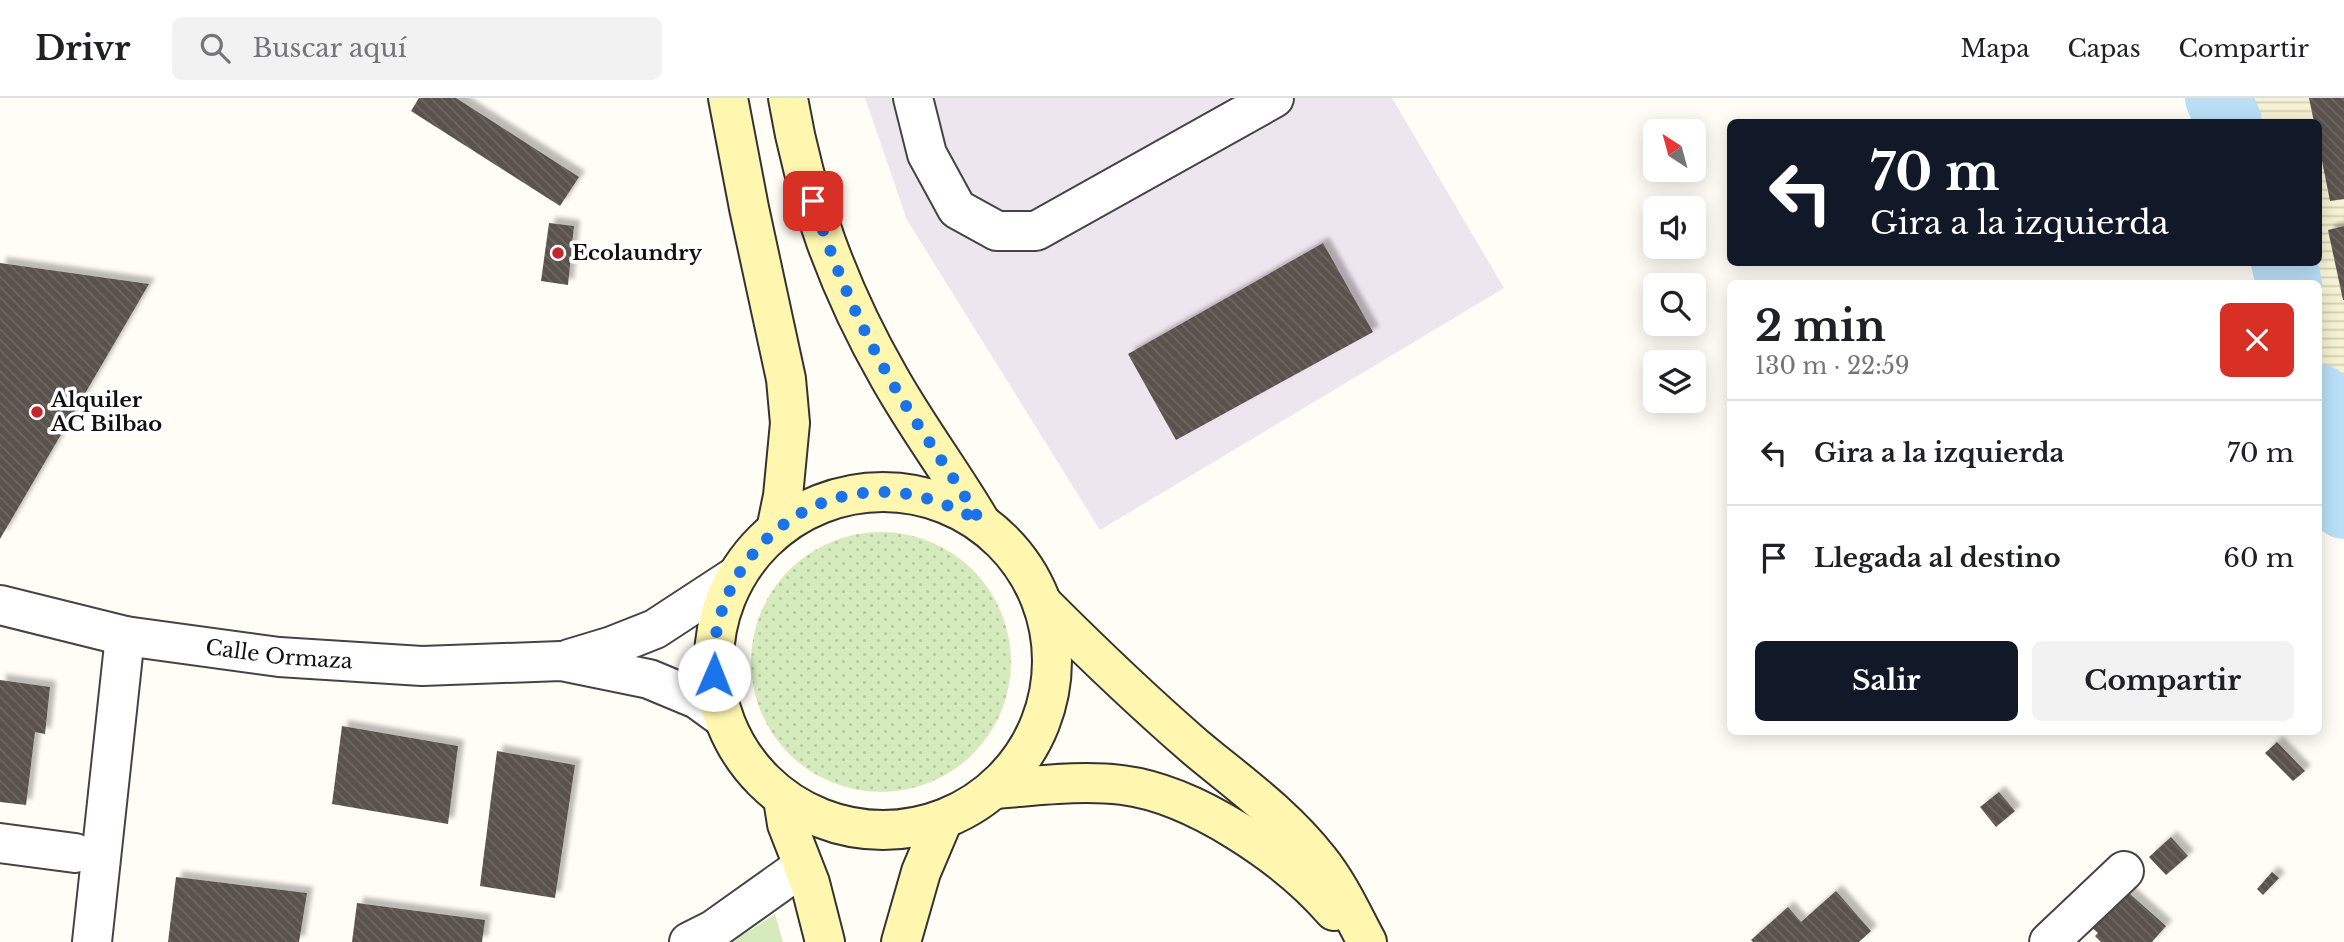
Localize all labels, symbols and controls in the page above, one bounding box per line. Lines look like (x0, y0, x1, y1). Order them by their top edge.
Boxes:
search box (172, 17, 662, 80)
text: Drivr (35, 28, 130, 69)
icon: search (196, 29, 234, 67)
text: Buscar aquí (252, 32, 407, 64)
text: Mapa (1960, 34, 2030, 63)
text: Capas (2068, 34, 2141, 63)
text: Compartir (2179, 34, 2309, 63)
north arrow (1643, 119, 1706, 182)
map controls (1643, 119, 1706, 413)
text: 70 m (1870, 142, 2000, 203)
icon: left (1755, 147, 1846, 238)
pin (783, 171, 843, 231)
icon: arrive (794, 182, 832, 220)
button: sound (1643, 196, 1706, 259)
text: Gira a la izquierda (1870, 203, 2169, 243)
place label: Ecolaundry (572, 240, 702, 266)
marker: Ecolaundry (550, 245, 566, 261)
button: search (1643, 273, 1706, 336)
text: 2 min (1755, 300, 1886, 352)
button: close (2220, 303, 2294, 377)
button: layers (1643, 350, 1706, 413)
text: 130 m · 22:59 (1755, 352, 1910, 380)
place label: Alquiler AC Bilbao (50, 387, 162, 437)
marker: Alquiler AC Bilbao (29, 404, 45, 420)
icon: left (1755, 434, 1793, 472)
text: Gira a la izquierda (1814, 437, 2064, 469)
text: 70 m (2227, 437, 2294, 469)
icon: arrive (1755, 539, 1793, 577)
text: Llegada al destino (1814, 542, 2061, 574)
text: 60 m (2223, 542, 2294, 574)
street label: Calle Ormaza (204, 634, 354, 675)
position arrow (677, 638, 751, 712)
button: Salir (1755, 641, 2018, 721)
button: Compartir (2032, 641, 2294, 721)

